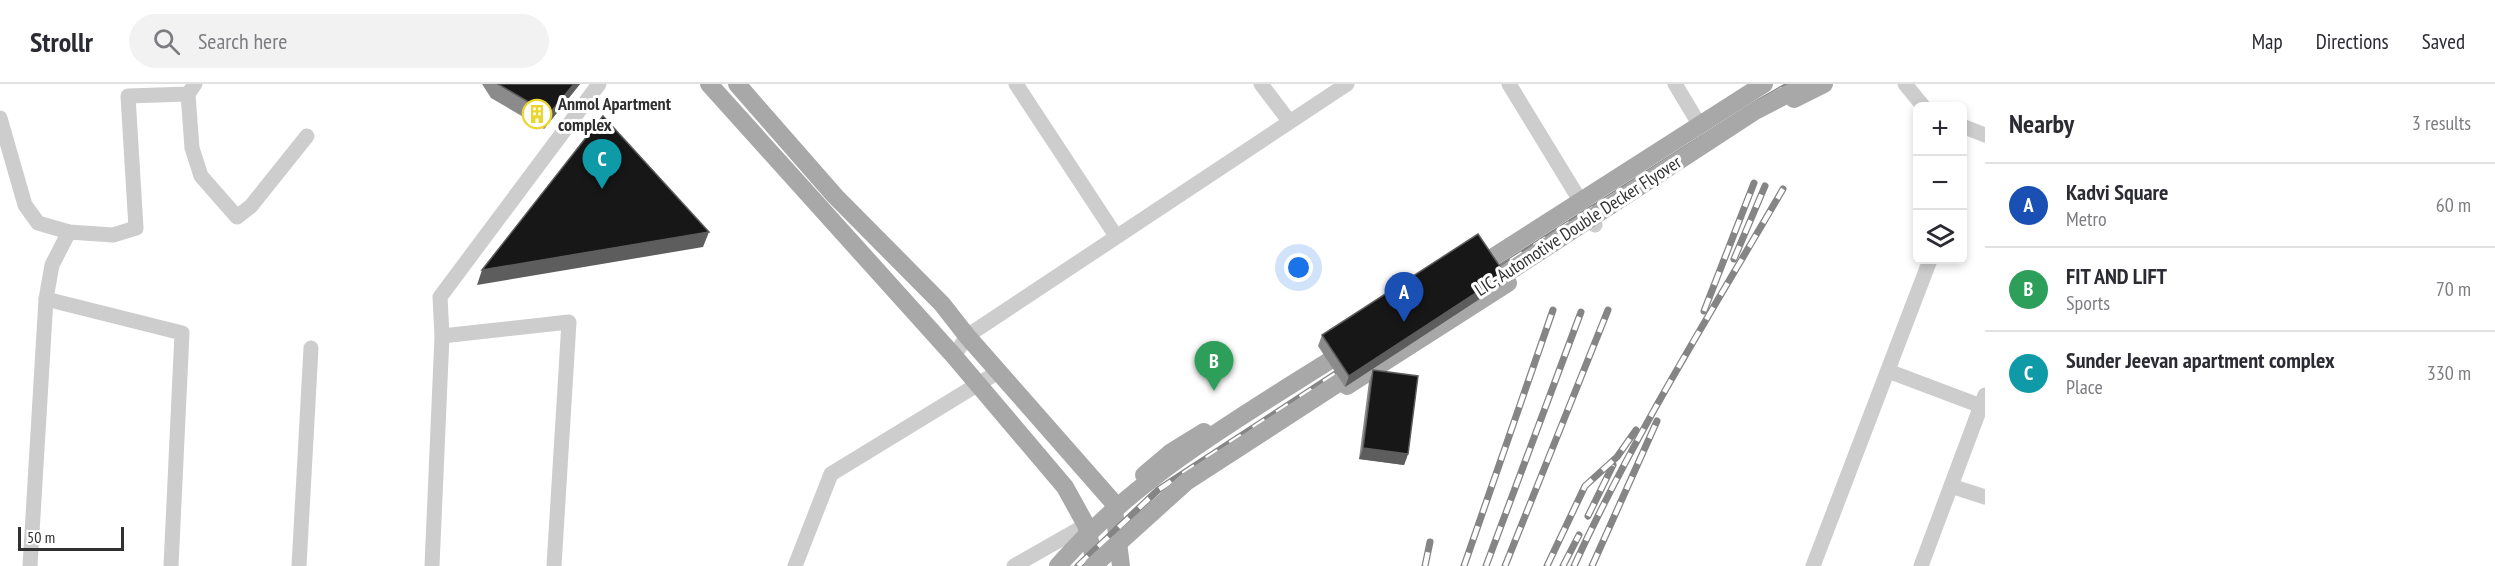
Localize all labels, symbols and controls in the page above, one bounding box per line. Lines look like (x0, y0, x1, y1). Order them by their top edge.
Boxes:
search box (129, 14, 549, 68)
text: Strollr (30, 23, 93, 60)
icon: search (150, 25, 183, 58)
text: Search here (198, 27, 287, 55)
text: Map (2252, 28, 2283, 55)
text: Directions (2316, 28, 2389, 55)
text: Saved (2422, 28, 2465, 55)
place label: Anmol Apartment complex (557, 92, 672, 136)
building icon: Anmol Apartment complex (521, 98, 553, 130)
map controls (1913, 102, 1967, 264)
button: + (1913, 102, 1967, 156)
text: Nearby (2009, 107, 2074, 140)
text: 3 results (2412, 110, 2471, 136)
pin: C (582, 140, 622, 189)
street label: LIC- Automotive Double Decker Flyover (1470, 150, 1685, 301)
button: − (1913, 156, 1967, 210)
text: Kadvi Square (2066, 178, 2168, 206)
text: A (2023, 192, 2034, 218)
text: 60 m (2436, 192, 2471, 218)
text: Metro (2066, 206, 2107, 232)
button: layers (1913, 210, 1967, 264)
your location (1284, 253, 1313, 282)
text: FIT AND LIFT (2066, 262, 2167, 290)
pin: A (1384, 272, 1424, 322)
text: B (2024, 276, 2033, 302)
text: 70 m (2436, 276, 2471, 302)
text: Sports (2066, 290, 2110, 316)
pin: B (1194, 342, 1234, 391)
text: Sunder Jeevan apartment complex (2066, 346, 2335, 374)
text: C (2024, 360, 2033, 386)
text: 330 m (2427, 360, 2471, 386)
text: Place (2066, 374, 2103, 400)
scale bar (18, 524, 124, 552)
text: 50 m (27, 527, 55, 547)

